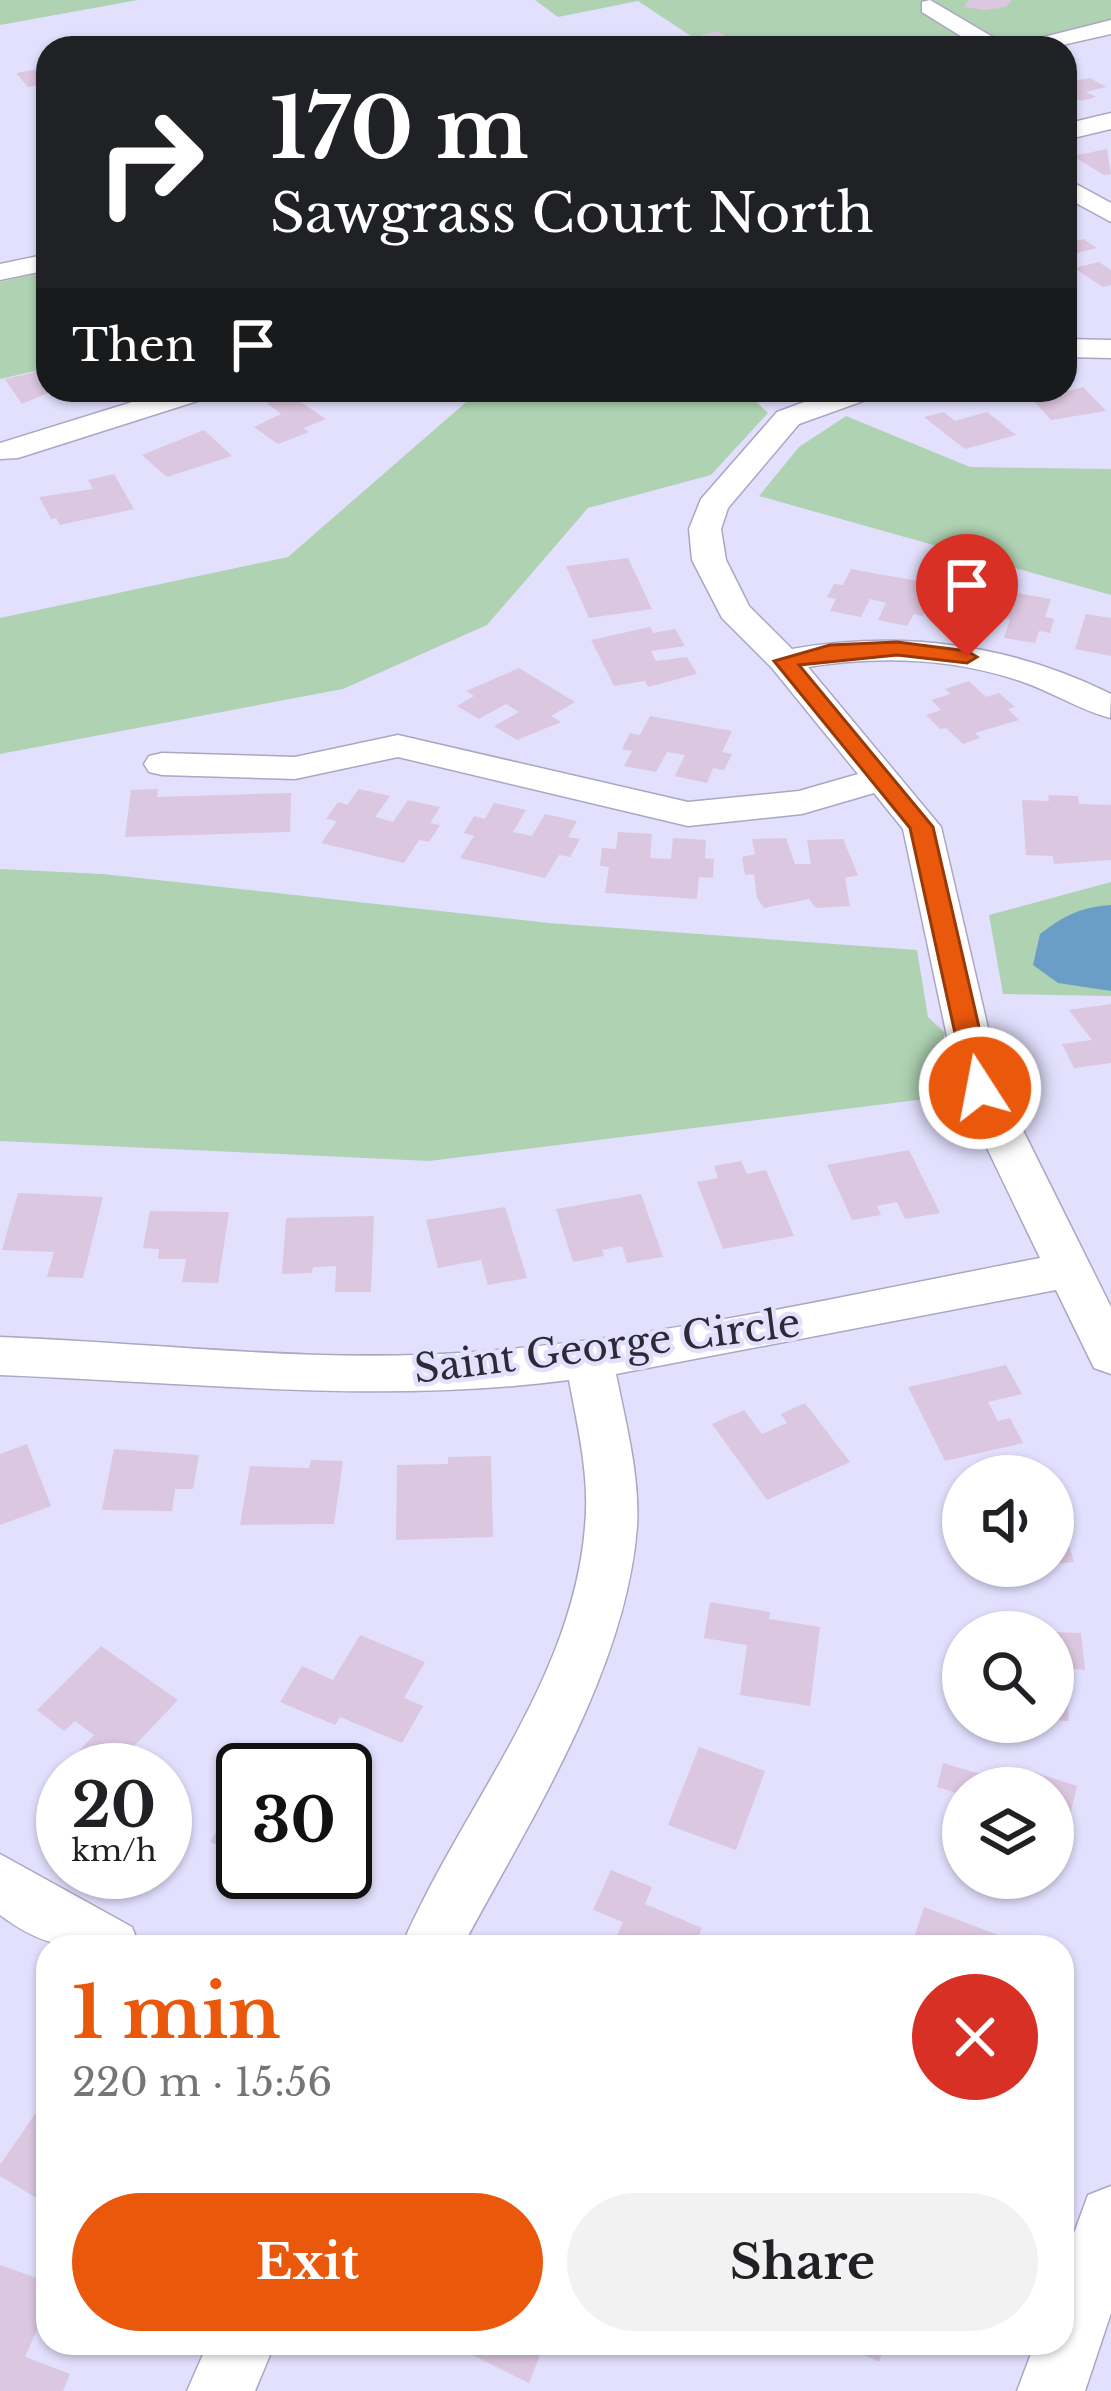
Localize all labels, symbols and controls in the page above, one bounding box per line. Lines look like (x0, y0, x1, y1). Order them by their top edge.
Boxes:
text: 170 m (270, 77, 529, 181)
icon: right (72, 84, 228, 240)
text: Sawgrass Court North (270, 180, 874, 247)
icon: arrive (220, 312, 286, 378)
text: Then (72, 317, 196, 373)
pin (916, 534, 1018, 657)
icon: arrive (934, 552, 1000, 618)
position arrow (917, 1025, 1043, 1151)
street label: Saint George Circle (411, 1298, 803, 1394)
map controls (942, 1455, 1074, 1899)
button: sound (942, 1455, 1074, 1587)
button: search (942, 1611, 1074, 1743)
speed limit sign: 30 (216, 1743, 372, 1899)
button: layers (942, 1767, 1074, 1899)
text: 20 (72, 1769, 156, 1843)
text: km/h (71, 1832, 157, 1869)
text: 1 min (72, 1968, 281, 2057)
button: close (912, 1974, 1038, 2100)
text: 220 m · 15:56 (72, 2058, 332, 2107)
button: Exit (72, 2193, 543, 2331)
button: Share (567, 2193, 1038, 2331)

